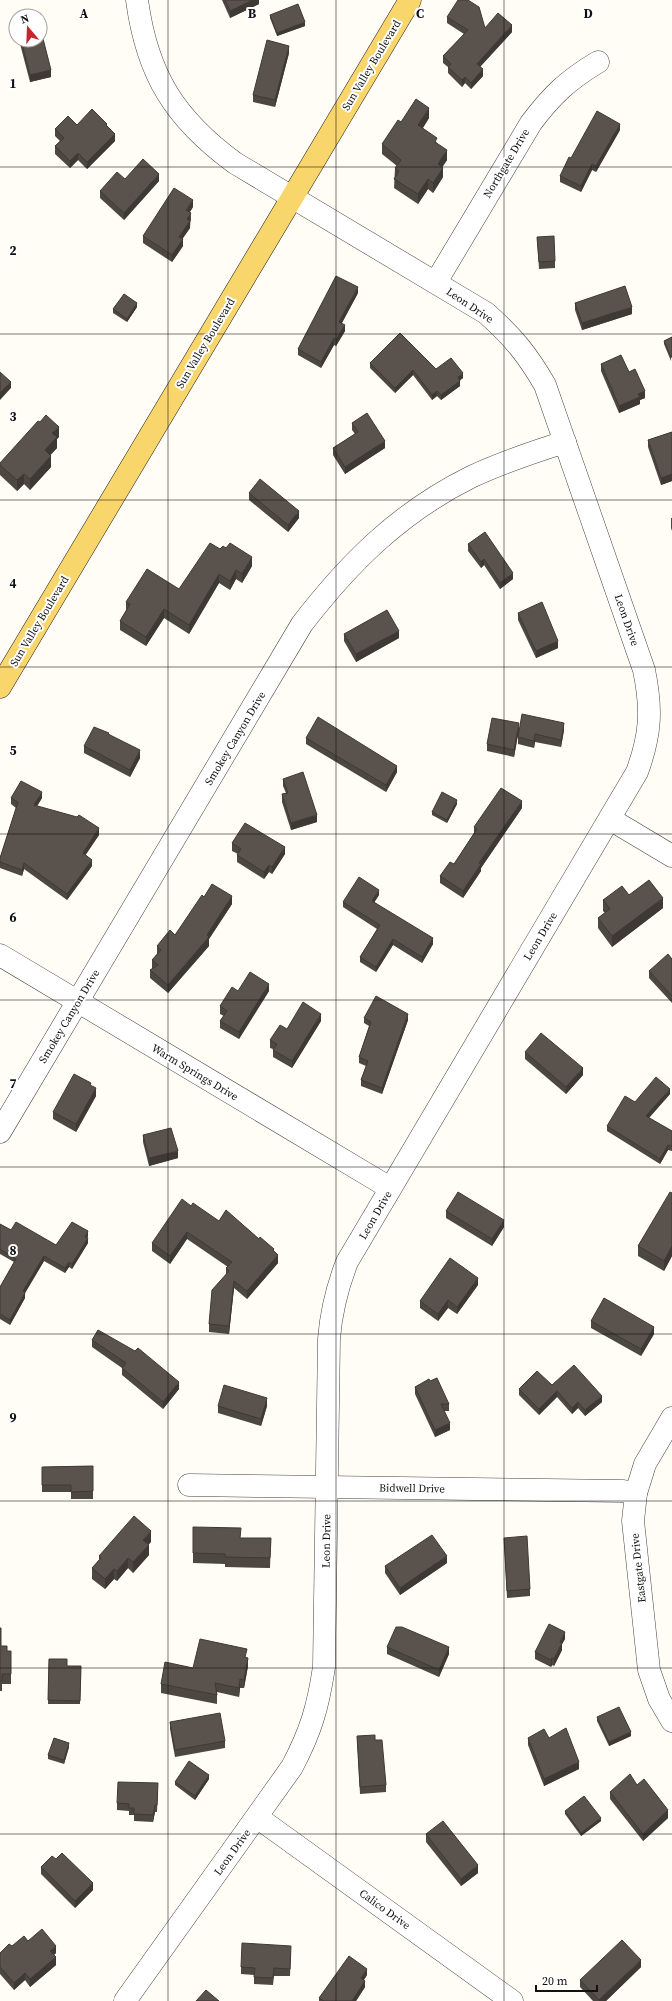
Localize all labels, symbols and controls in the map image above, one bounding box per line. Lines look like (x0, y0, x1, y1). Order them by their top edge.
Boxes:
text: A (80, 5, 89, 22)
text: B (248, 5, 257, 22)
text: C (416, 5, 424, 22)
text: D (583, 5, 593, 22)
north arrow (8, 8, 48, 48)
text: N (19, 11, 31, 27)
street label: Sun Valley Boulevard (338, 17, 405, 113)
text: 1 (9, 75, 17, 92)
street label: Northgate Drive (480, 125, 533, 201)
text: 2 (9, 242, 17, 259)
street label: Leon Drive (443, 284, 497, 327)
street label: Sun Valley Boulevard (172, 295, 239, 391)
text: 3 (9, 408, 17, 425)
street label: Sun Valley Boulevard (6, 573, 73, 669)
text: 4 (9, 575, 17, 592)
street label: Leon Drive (611, 592, 643, 648)
street label: Smokey Canyon Drive (201, 688, 270, 788)
text: 5 (9, 742, 17, 759)
text: 6 (9, 909, 17, 926)
street label: Leon Drive (520, 909, 561, 963)
street label: Smokey Canyon Drive (35, 966, 104, 1066)
street label: Warm Springs Drive (149, 1041, 241, 1104)
text: 7 (9, 1075, 17, 1092)
street label: Leon Drive (355, 1188, 396, 1242)
text: 8 (9, 1242, 17, 1259)
text: 9 (9, 1409, 17, 1426)
street label: Bidwell Drive (379, 1480, 445, 1497)
street label: Leon Drive (319, 1514, 334, 1568)
street label: Eastgate Drive (627, 1532, 650, 1604)
street label: Leon Drive (210, 1826, 255, 1879)
street label: Calico Drive (356, 1886, 414, 1933)
scale bar (536, 1967, 597, 1993)
text: 20 m (542, 1973, 568, 1989)

